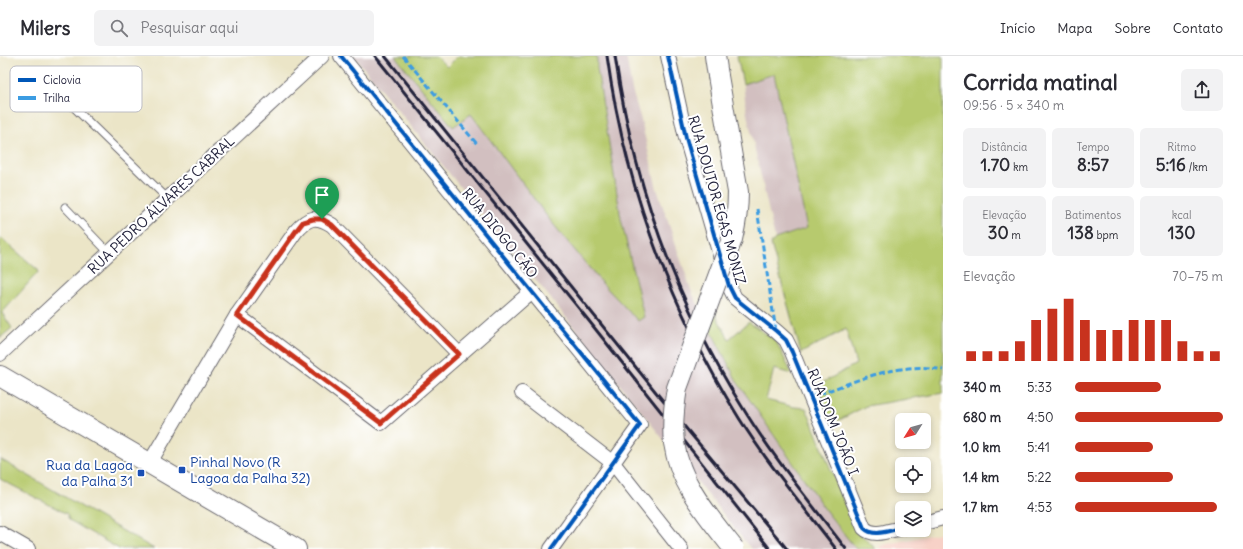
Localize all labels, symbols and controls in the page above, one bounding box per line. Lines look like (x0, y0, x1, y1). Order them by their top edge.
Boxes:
search box (94, 10, 374, 46)
text: Milers (20, 16, 70, 40)
icon: search (108, 17, 130, 39)
text: Pesquisar aqui (140, 18, 238, 37)
text: Início (1000, 19, 1035, 37)
text: Mapa (1057, 19, 1093, 37)
text: Sobre (1115, 19, 1151, 37)
text: Contato (1173, 19, 1223, 37)
legend (10, 66, 142, 112)
text: Corrida matinal (963, 68, 1118, 96)
button: share (1181, 69, 1223, 111)
text: Ciclovia (43, 73, 81, 87)
text: Trilha (43, 91, 70, 105)
text: 09:56 · 5 × 340 m (963, 97, 1064, 114)
street label: RUA DOUTOR EGAS MONIZ (684, 113, 750, 287)
street label: RUA PEDRO ÁLVARES CABRAL (84, 132, 238, 278)
text: Distância (981, 140, 1027, 154)
text: Tempo (1076, 140, 1110, 154)
text: Ritmo (1167, 140, 1196, 154)
text: 1.70 (980, 154, 1010, 176)
text: 8:57 (1077, 154, 1109, 176)
text: 5:16 (1156, 154, 1186, 176)
text: km (1010, 160, 1028, 174)
text: /km (1186, 160, 1208, 174)
pin (305, 178, 339, 219)
icon: arrive (311, 184, 333, 206)
street label: RUA DIOGO CÃO (458, 184, 542, 282)
text: Elevação (982, 208, 1026, 222)
text: Batimentos (1065, 208, 1121, 222)
text: kcal (1172, 208, 1192, 222)
text: 30 (988, 222, 1009, 244)
text: 138 (1068, 222, 1094, 244)
text: 130 (1168, 222, 1195, 244)
text: m (1009, 228, 1021, 242)
text: bpm (1094, 228, 1118, 242)
text: Elevação (963, 268, 1015, 285)
text: 70–75 m (1172, 268, 1223, 285)
street label: RUA DOM JOÃO I (803, 366, 863, 478)
text: 340 m (963, 379, 1001, 396)
text: 5:33 (1027, 379, 1052, 396)
text: 680 m (963, 409, 1001, 426)
text: 4:50 (1027, 409, 1053, 426)
north arrow (895, 413, 931, 449)
map controls (895, 413, 931, 537)
text: 1.0 km (963, 439, 1001, 456)
text: 5:41 (1027, 439, 1050, 456)
place label: Pinhal Novo (R Lagoa da Palha 32) (190, 453, 310, 487)
place label: Rua da Lagoa da Palha 31 (46, 456, 133, 490)
button: locate (895, 457, 931, 493)
marker: Pinhal Novo (R Lagoa da Palha 32) (177, 465, 187, 475)
marker: Rua da Lagoa da Palha 31 (136, 468, 146, 478)
text: 1.4 km (963, 469, 999, 486)
text: 5:22 (1027, 469, 1052, 486)
text: 1.7 km (963, 499, 998, 516)
text: 4:53 (1027, 499, 1052, 516)
button: layers (895, 501, 931, 537)

